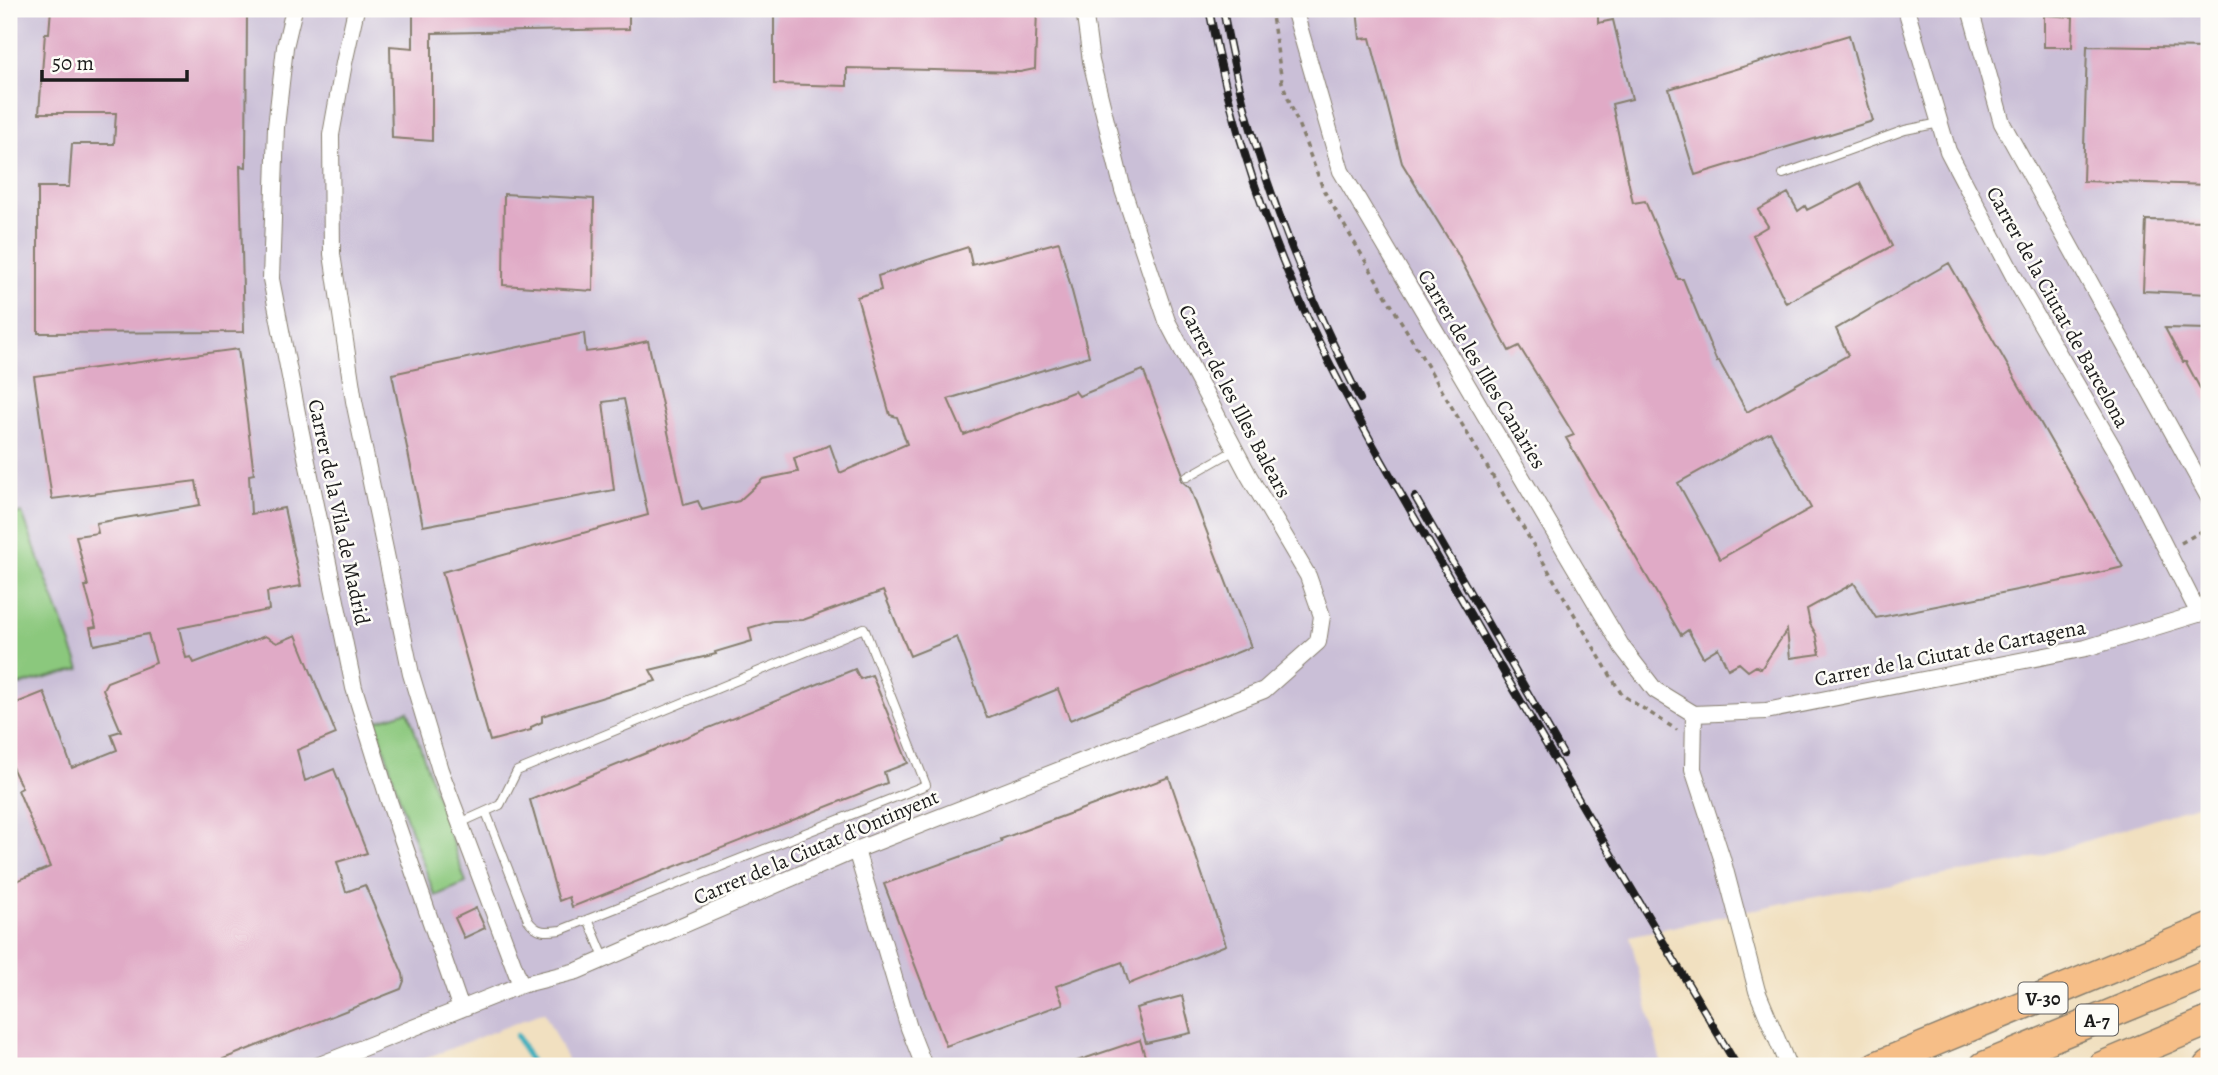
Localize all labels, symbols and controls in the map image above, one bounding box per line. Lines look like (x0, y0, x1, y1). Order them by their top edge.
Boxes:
scale bar (42, 38, 187, 82)
text: 50 m (52, 49, 94, 77)
street label: Carrer de la Ciutat de Barcelona (1980, 181, 2136, 433)
street label: Carrer de les Illes Canàries (1411, 264, 1553, 474)
street label: Carrer de les Illes Balears (1172, 299, 1298, 503)
street label: Carrer de la Vila de Madrid (301, 397, 377, 628)
street label: Carrer de la Ciutat de Cartagena (1812, 613, 2088, 693)
street label: Carrer de la Ciutat d'Ontinyent (689, 783, 943, 911)
road number: V-30 (2018, 982, 2068, 1014)
road number: A-7 (2076, 1004, 2118, 1036)

